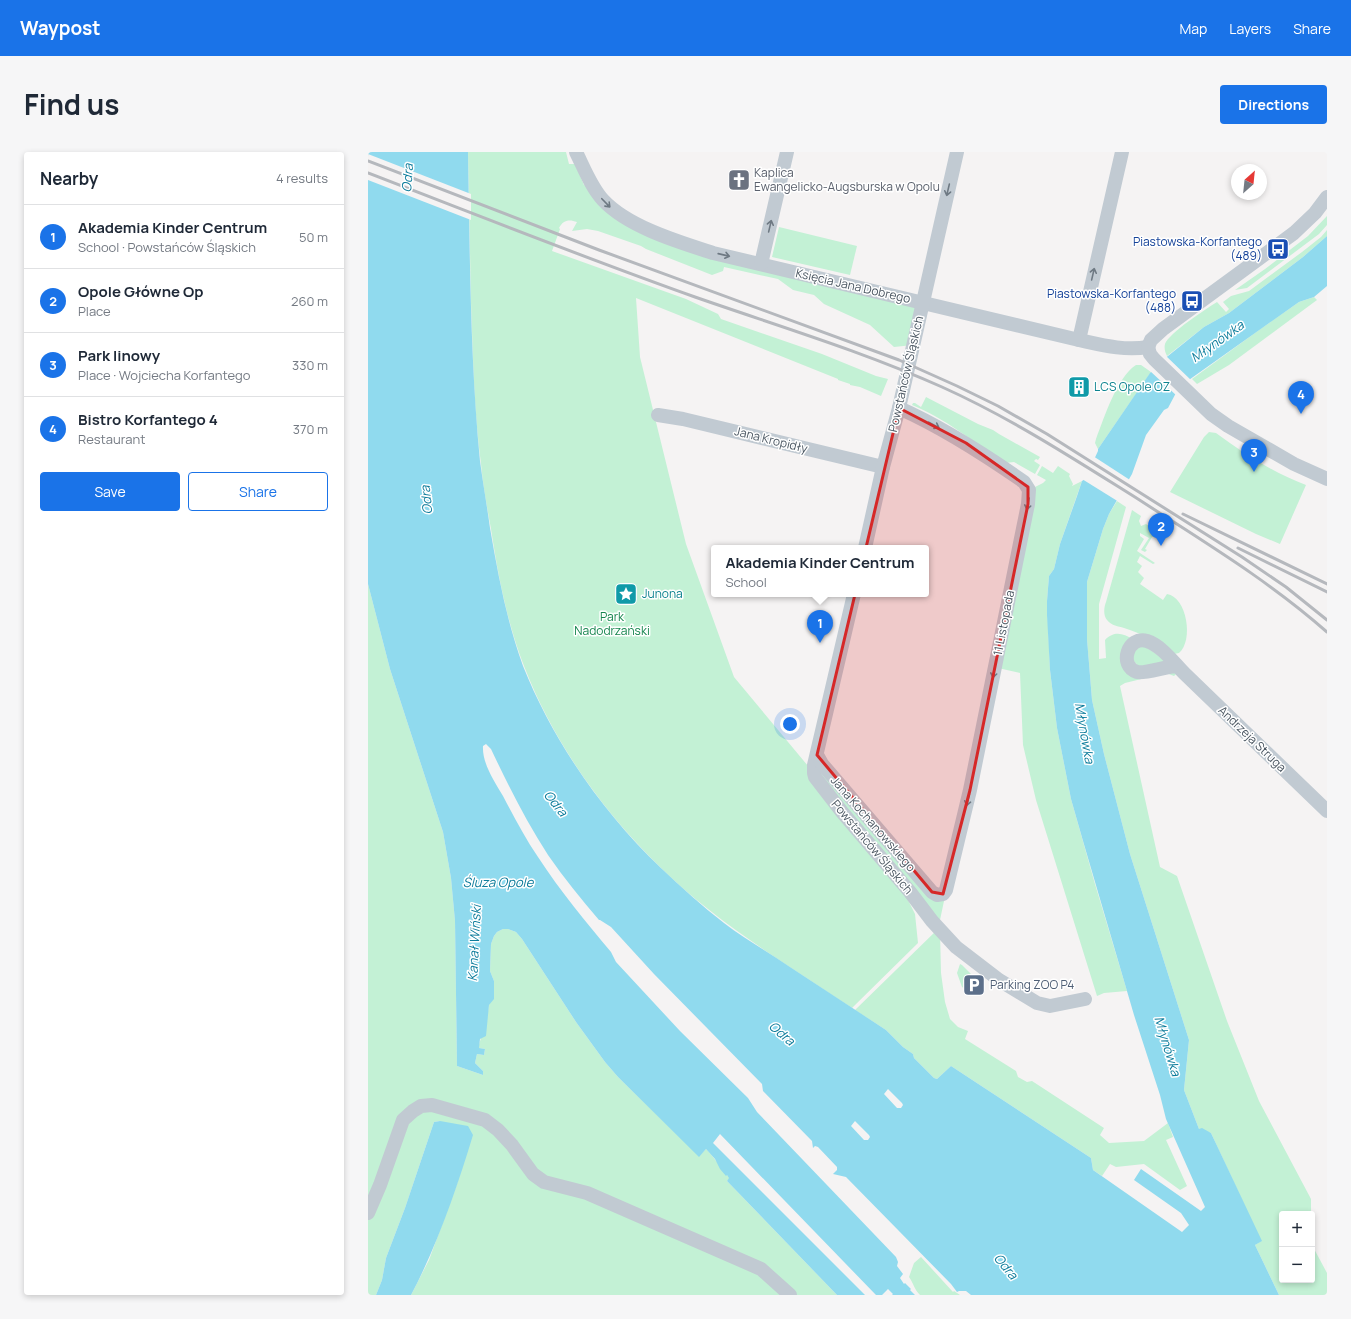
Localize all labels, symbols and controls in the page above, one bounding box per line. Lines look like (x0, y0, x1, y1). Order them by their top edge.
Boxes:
text: Waypost (20, 15, 100, 41)
text: Map (1179, 19, 1207, 38)
text: Layers (1229, 19, 1271, 38)
text: Share (1293, 19, 1331, 38)
text: Find us (24, 85, 119, 123)
button: Directions (1220, 85, 1327, 124)
water label: Odra (397, 162, 417, 193)
place label: Kaplica Ewangelicko-Augsburska w Opolu (754, 164, 940, 195)
north arrow (1231, 164, 1267, 200)
text: Nearby (40, 167, 98, 190)
church icon: Kaplica Ewangelicko-Augsburska w Opolu (726, 167, 752, 193)
text: 4 results (276, 169, 328, 187)
one-way arrow (944, 183, 952, 196)
one-way arrow (602, 198, 611, 208)
text: Akademia Kinder Centrum (78, 217, 267, 238)
one-way arrow (767, 220, 774, 233)
text: 1 (50, 228, 56, 246)
text: 50 m (299, 228, 328, 246)
place label: Piastowska-Korfantego (489) (1133, 233, 1262, 264)
bus stop icon: Piastowska-Korfantego (489) (1265, 236, 1291, 262)
text: School · Powstańców Śląskich (78, 238, 256, 256)
one-way arrow (717, 252, 730, 260)
street label: Księcia Jana Dobrego (794, 264, 912, 307)
one-way arrow (1090, 268, 1098, 281)
text: Opole Główne Op (78, 281, 203, 302)
place label: Piastowska-Korfantego (488) (1047, 285, 1176, 316)
bus stop icon: Piastowska-Korfantego (488) (1179, 288, 1205, 314)
text: 2 (49, 292, 57, 310)
text: 260 m (291, 292, 328, 310)
text: Place (78, 302, 111, 320)
street label: Powstańców Śląskich (884, 314, 927, 434)
water label: Młynówka (1187, 316, 1248, 366)
text: Park linowy (78, 345, 160, 366)
text: 3 (49, 356, 57, 374)
text: 330 m (292, 356, 328, 374)
text: Place · Wojciecha Korfantego (78, 366, 250, 384)
building icon: LCS Opole OZ (1066, 374, 1092, 400)
place label: LCS Opole OZ (1094, 378, 1170, 395)
pin: 4 (1288, 381, 1314, 414)
text: Bistro Korfantego 4 (78, 409, 218, 430)
text: 4 (49, 420, 57, 438)
text: 370 m (293, 420, 328, 438)
street label: Jana Kropidły (733, 422, 810, 457)
one-way arrow (928, 422, 940, 429)
text: Restaurant (78, 430, 145, 448)
pin: 3 (1241, 439, 1267, 472)
button: Save (40, 472, 180, 511)
button: Share (188, 472, 328, 511)
water label: Odra (416, 484, 436, 515)
one-way arrow (1023, 497, 1031, 510)
pin: 2 (1148, 513, 1174, 546)
popup (711, 545, 929, 597)
text: Akademia Kinder Centrum (725, 552, 915, 573)
text: School (725, 573, 767, 591)
place icon: Junona (613, 581, 639, 607)
place label: Junona (642, 585, 683, 602)
street label: 11 Listopada (989, 589, 1018, 657)
park label: Park Nadodrzański (574, 608, 650, 639)
pin: 1 (807, 610, 833, 643)
one-way arrow (990, 665, 998, 678)
water label: Młynówka (1071, 701, 1099, 766)
street label: Andrzeja Struga (1215, 702, 1290, 775)
your location (780, 714, 800, 734)
street label: Jana Kochanowskiego (827, 772, 920, 875)
water label: Odra (540, 786, 573, 820)
one-way arrow (964, 793, 971, 806)
street label: Powstańców Śląskich (828, 796, 917, 898)
water label: Śluza Opole (463, 873, 535, 891)
water label: Kanał Wiński (463, 902, 485, 982)
parking icon: Parking ZOO P4 (961, 972, 987, 998)
place label: Parking ZOO P4 (990, 976, 1074, 993)
water label: Młynówka (1150, 1014, 1186, 1079)
water label: Odra (765, 1017, 799, 1050)
map controls (1279, 1211, 1315, 1283)
button: + (1279, 1211, 1315, 1247)
button: − (1279, 1247, 1315, 1283)
water label: Odra (990, 1249, 1023, 1283)

